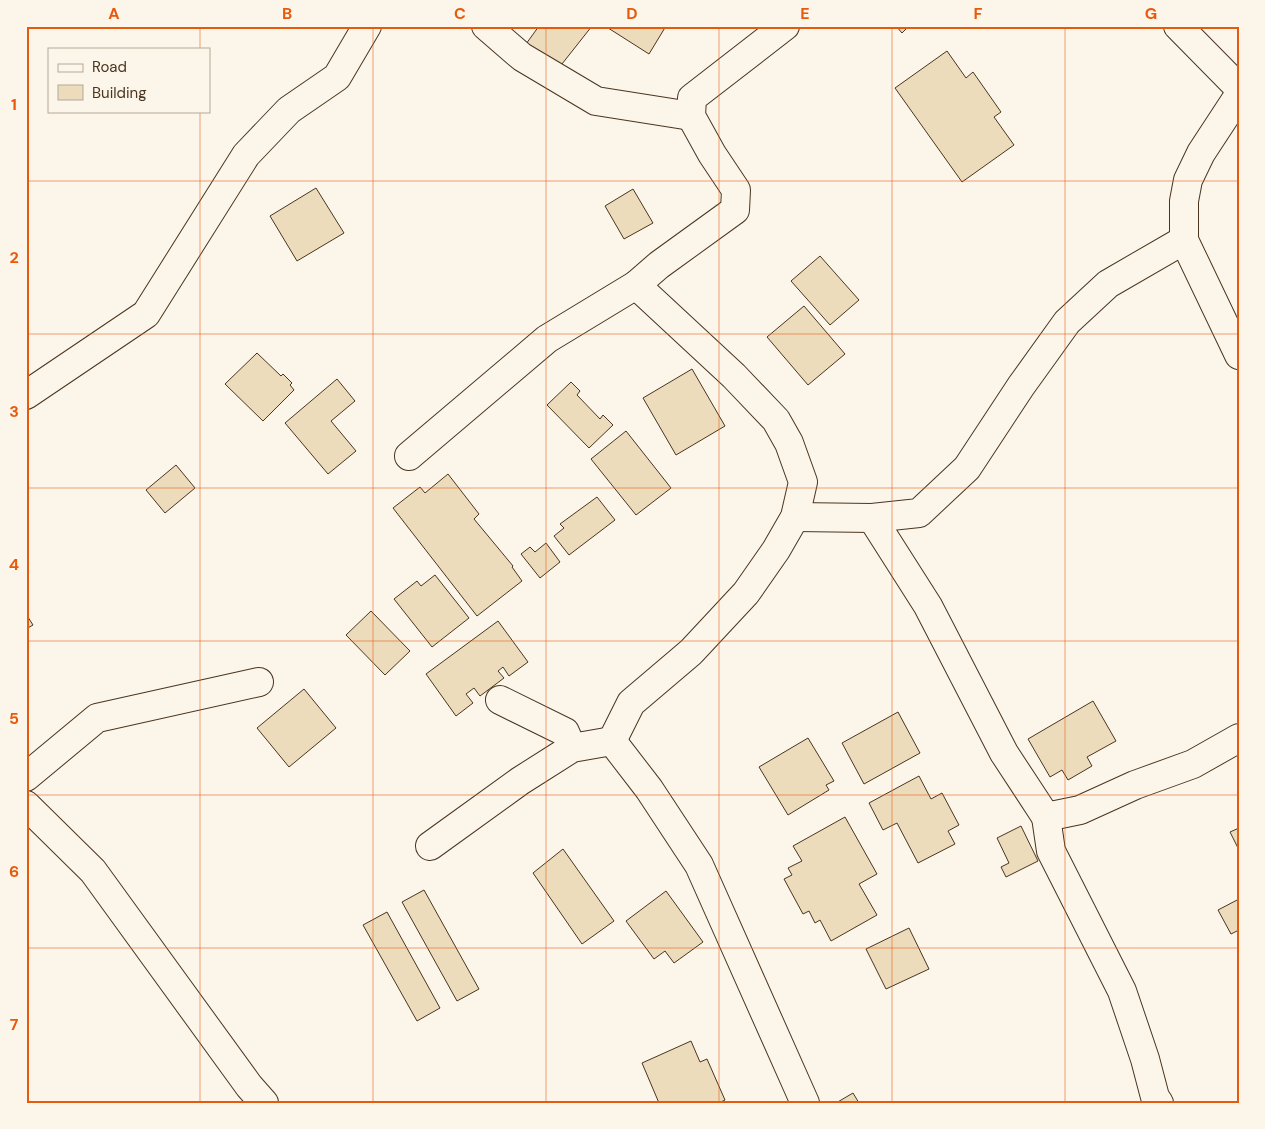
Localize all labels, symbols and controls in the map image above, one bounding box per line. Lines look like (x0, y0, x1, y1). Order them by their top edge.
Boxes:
text: A (108, 3, 120, 24)
text: B (282, 3, 292, 24)
text: C (454, 3, 466, 24)
text: D (626, 3, 638, 24)
text: E (800, 3, 810, 24)
text: F (974, 3, 983, 24)
text: G (1145, 3, 1157, 24)
legend (48, 48, 210, 112)
text: Road (92, 57, 127, 77)
text: Building (92, 83, 147, 103)
text: 1 (11, 94, 17, 115)
text: 2 (9, 247, 19, 268)
text: 3 (9, 401, 19, 422)
text: 4 (9, 554, 19, 575)
text: 5 (9, 708, 19, 729)
text: 6 (9, 861, 19, 882)
text: 7 (10, 1014, 19, 1035)

